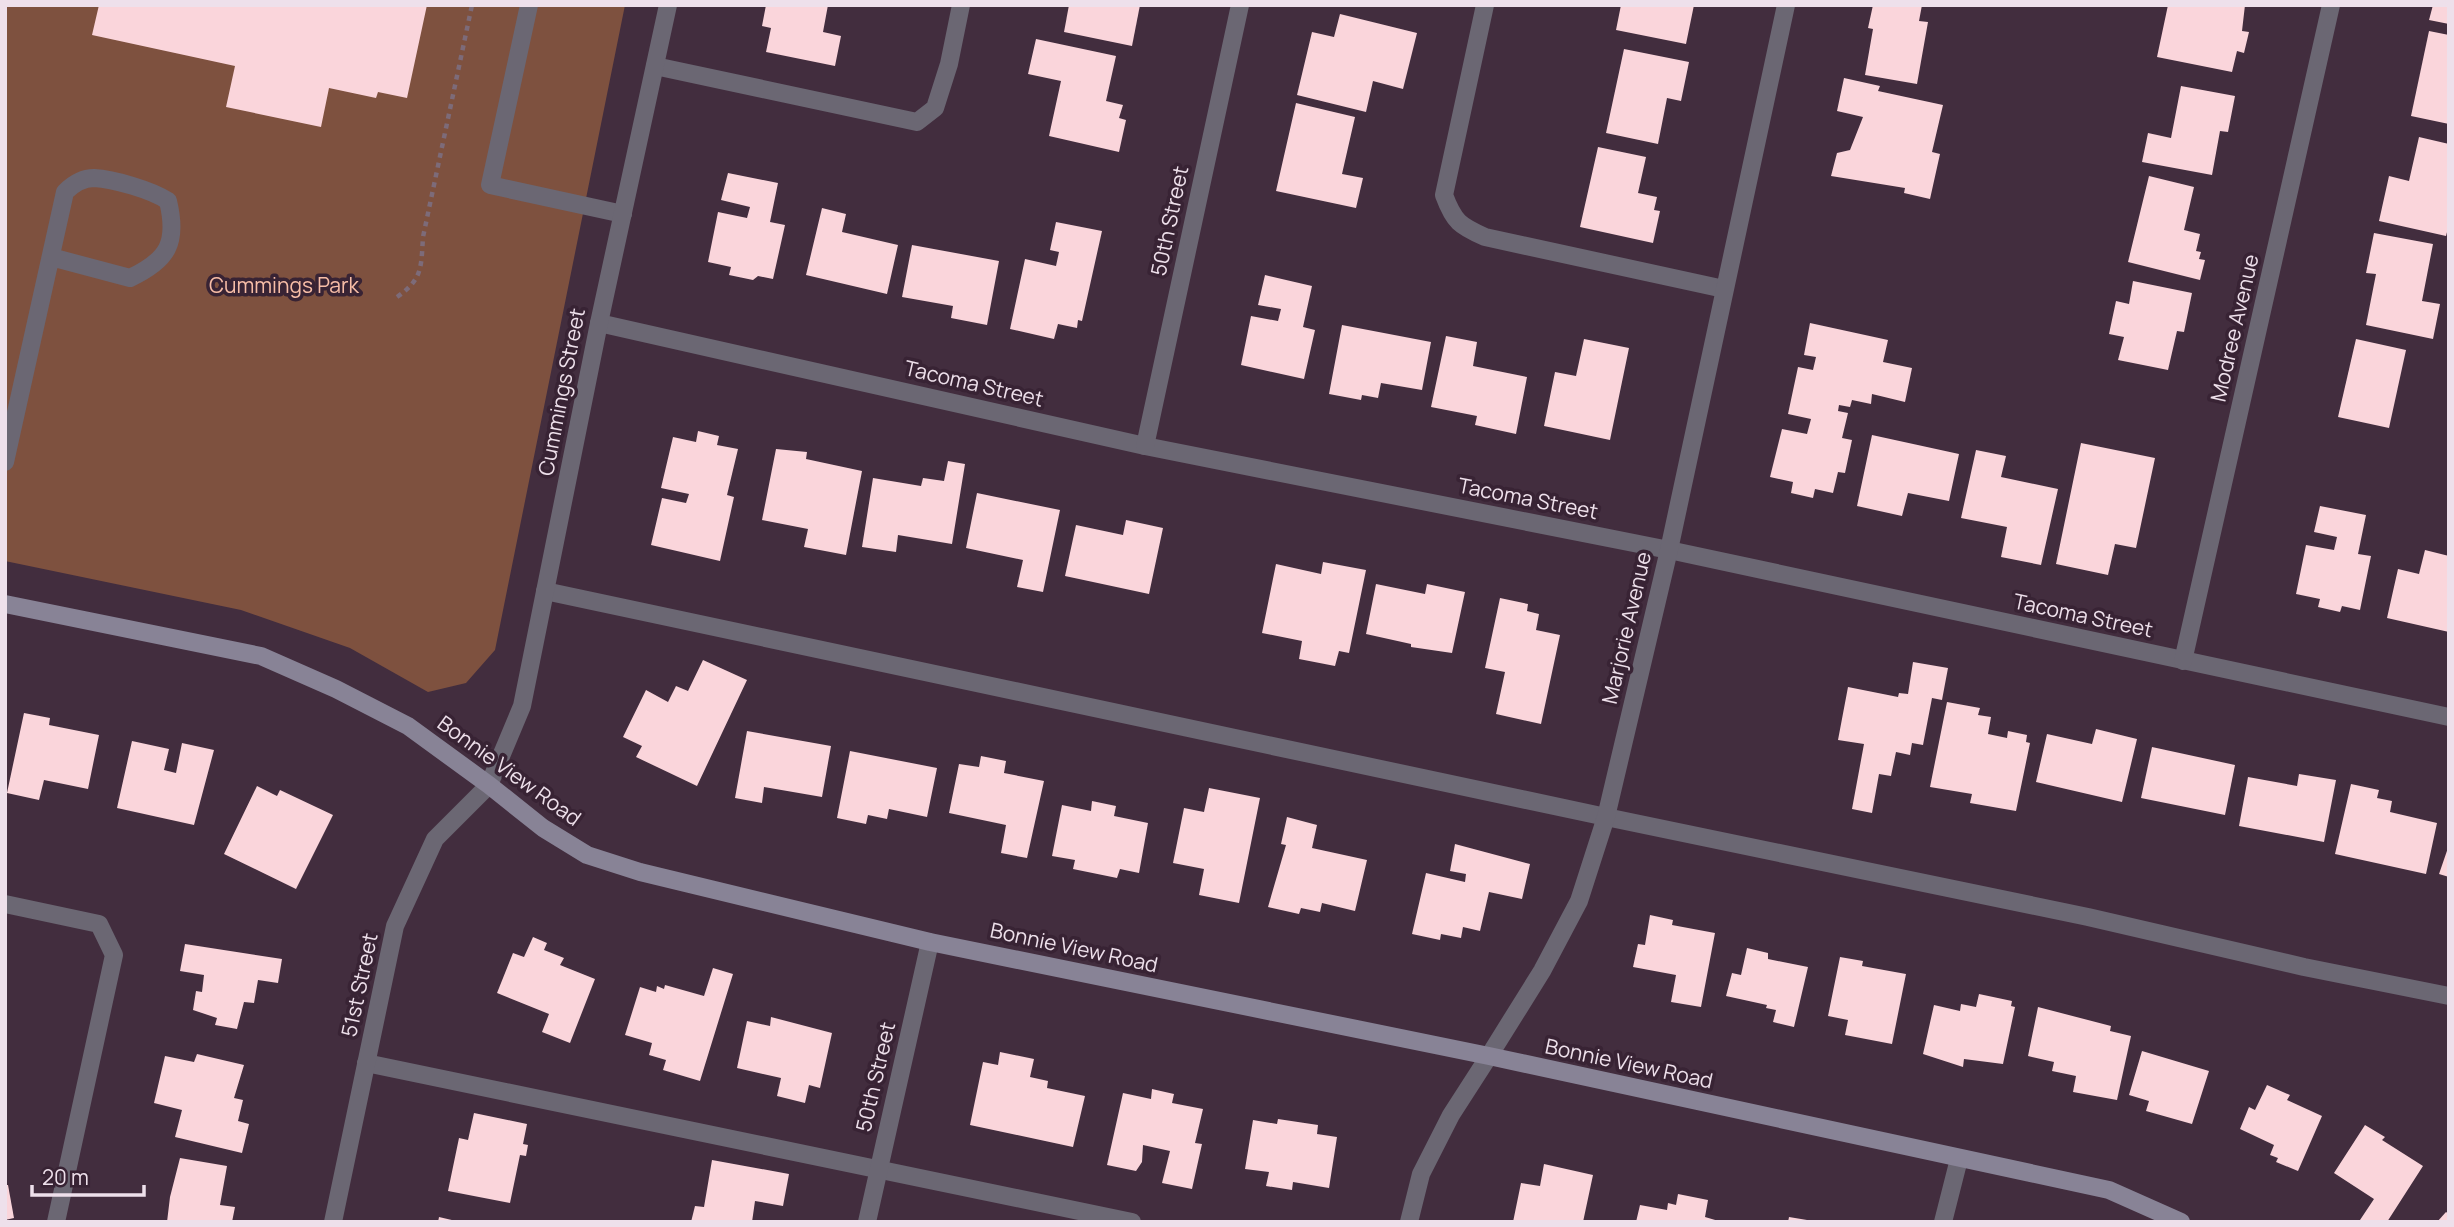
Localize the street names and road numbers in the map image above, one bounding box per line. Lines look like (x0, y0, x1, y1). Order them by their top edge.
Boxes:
street label: 50th Street (1144, 163, 1194, 278)
street label: Modree Avenue (2203, 251, 2265, 404)
street label: Cummings Street (531, 306, 591, 478)
street label: Tacoma Street (902, 353, 1046, 413)
street label: Tacoma Street (1456, 471, 1600, 525)
street label: Marjorie Avenue (1595, 549, 1657, 707)
street label: Tacoma Street (2011, 587, 2155, 643)
street label: Bonnie View Road (432, 709, 587, 832)
street label: Bonnie View Road (988, 916, 1161, 978)
street label: 51st Street (334, 930, 384, 1039)
street label: 50th Street (849, 1019, 901, 1134)
street label: Bonnie View Road (1543, 1032, 1716, 1094)

